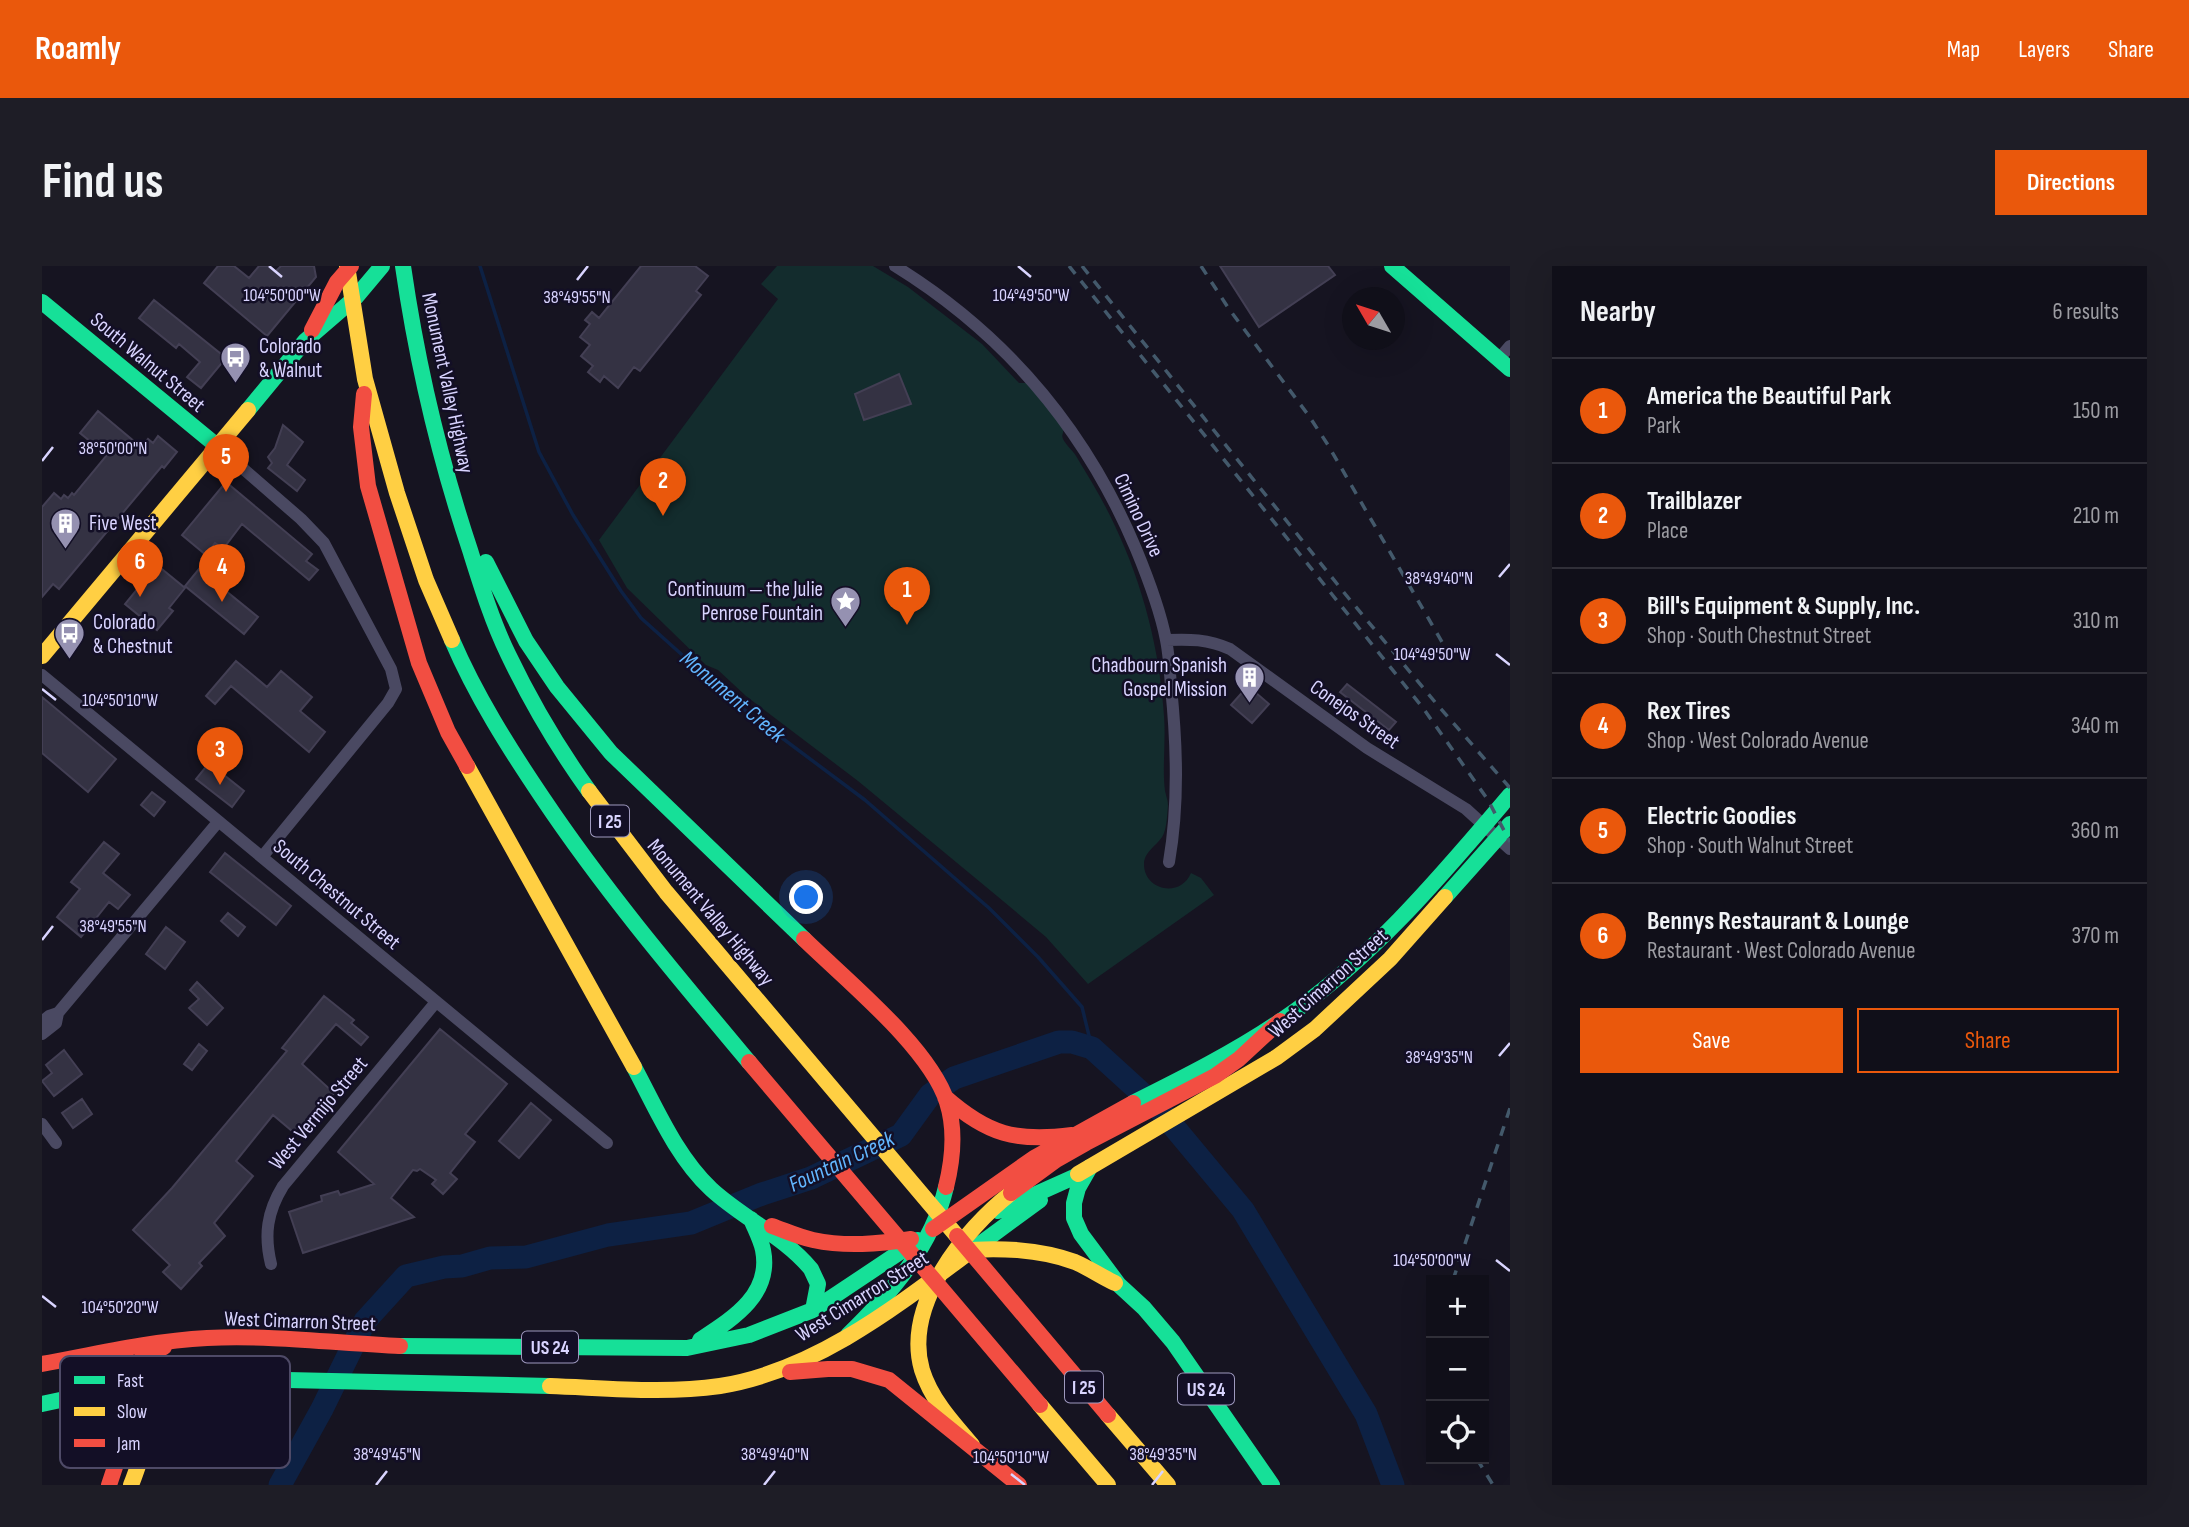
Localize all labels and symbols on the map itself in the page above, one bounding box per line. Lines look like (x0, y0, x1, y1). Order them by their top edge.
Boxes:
text: 104°50'00"W (243, 285, 321, 306)
text: 104°49'50"W (993, 285, 1070, 306)
text: 38°49'55"N (543, 287, 611, 308)
north arrow (1342, 287, 1405, 350)
street label: Monument Valley Highway (416, 291, 479, 476)
street label: South Walnut Street (85, 307, 210, 418)
place label: Colorado & Walnut (259, 334, 322, 383)
bus stop icon: Colorado & Walnut (219, 341, 253, 385)
pin: 5 (203, 434, 249, 492)
text: 38°50'00"N (78, 438, 148, 459)
pin: 2 (640, 458, 686, 516)
street label: Cimino Drive (1108, 470, 1169, 561)
building icon: Five West (49, 506, 83, 550)
place label: Five West (89, 511, 157, 536)
pin: 6 (117, 539, 163, 597)
pin: 4 (199, 544, 245, 602)
pin: 1 (884, 567, 930, 625)
text: 38°49'40"N (1405, 568, 1473, 589)
place label: Continuum — the Julie Penrose Fountain (667, 577, 823, 626)
place icon: Continuum — the Julie Penrose Fountain (829, 584, 863, 628)
place label: Colorado & Chestnut (93, 610, 173, 659)
bus stop icon: Colorado & Chestnut (53, 617, 87, 661)
text: 104°49'50"W (1394, 644, 1471, 665)
water label: Monument Creek (674, 645, 792, 750)
place label: Chadbourn Spanish Gospel Mission (1091, 653, 1227, 702)
building icon: Chadbourn Spanish Gospel Mission (1233, 660, 1267, 704)
street label: Conejos Street (1305, 674, 1404, 754)
text: 104°50'10"W (82, 690, 158, 711)
pin: 3 (197, 727, 243, 785)
road number: I 25 (591, 806, 629, 836)
street label: South Chestnut Street (268, 834, 405, 955)
street label: Monument Valley Highway (642, 834, 779, 991)
your location (789, 880, 823, 914)
text: 38°49'55"N (79, 916, 147, 937)
street label: West Cimarron Street (1264, 923, 1393, 1043)
text: 38°49'35"N (1405, 1047, 1473, 1068)
street label: West Vermijo Street (264, 1052, 373, 1175)
water label: Fountain Creek (784, 1125, 900, 1199)
street label: West Cimarron Street (791, 1246, 933, 1347)
text: 104°50'00"W (1393, 1250, 1471, 1271)
text: 104°50'20"W (81, 1297, 159, 1318)
street label: West Cimarron Street (224, 1306, 376, 1337)
road number: US 24 (522, 1331, 578, 1362)
legend (60, 1356, 290, 1468)
text: Fast (117, 1370, 144, 1393)
road number: I 25 (1065, 1372, 1103, 1402)
road number: US 24 (1178, 1373, 1234, 1404)
text: Slow (117, 1401, 147, 1424)
text: Jam (116, 1433, 140, 1456)
text: 38°49'45"N (353, 1444, 421, 1465)
text: 38°49'40"N (741, 1444, 809, 1465)
text: 38°49'35"N (1129, 1444, 1197, 1465)
text: 104°50'10"W (973, 1447, 1049, 1468)

